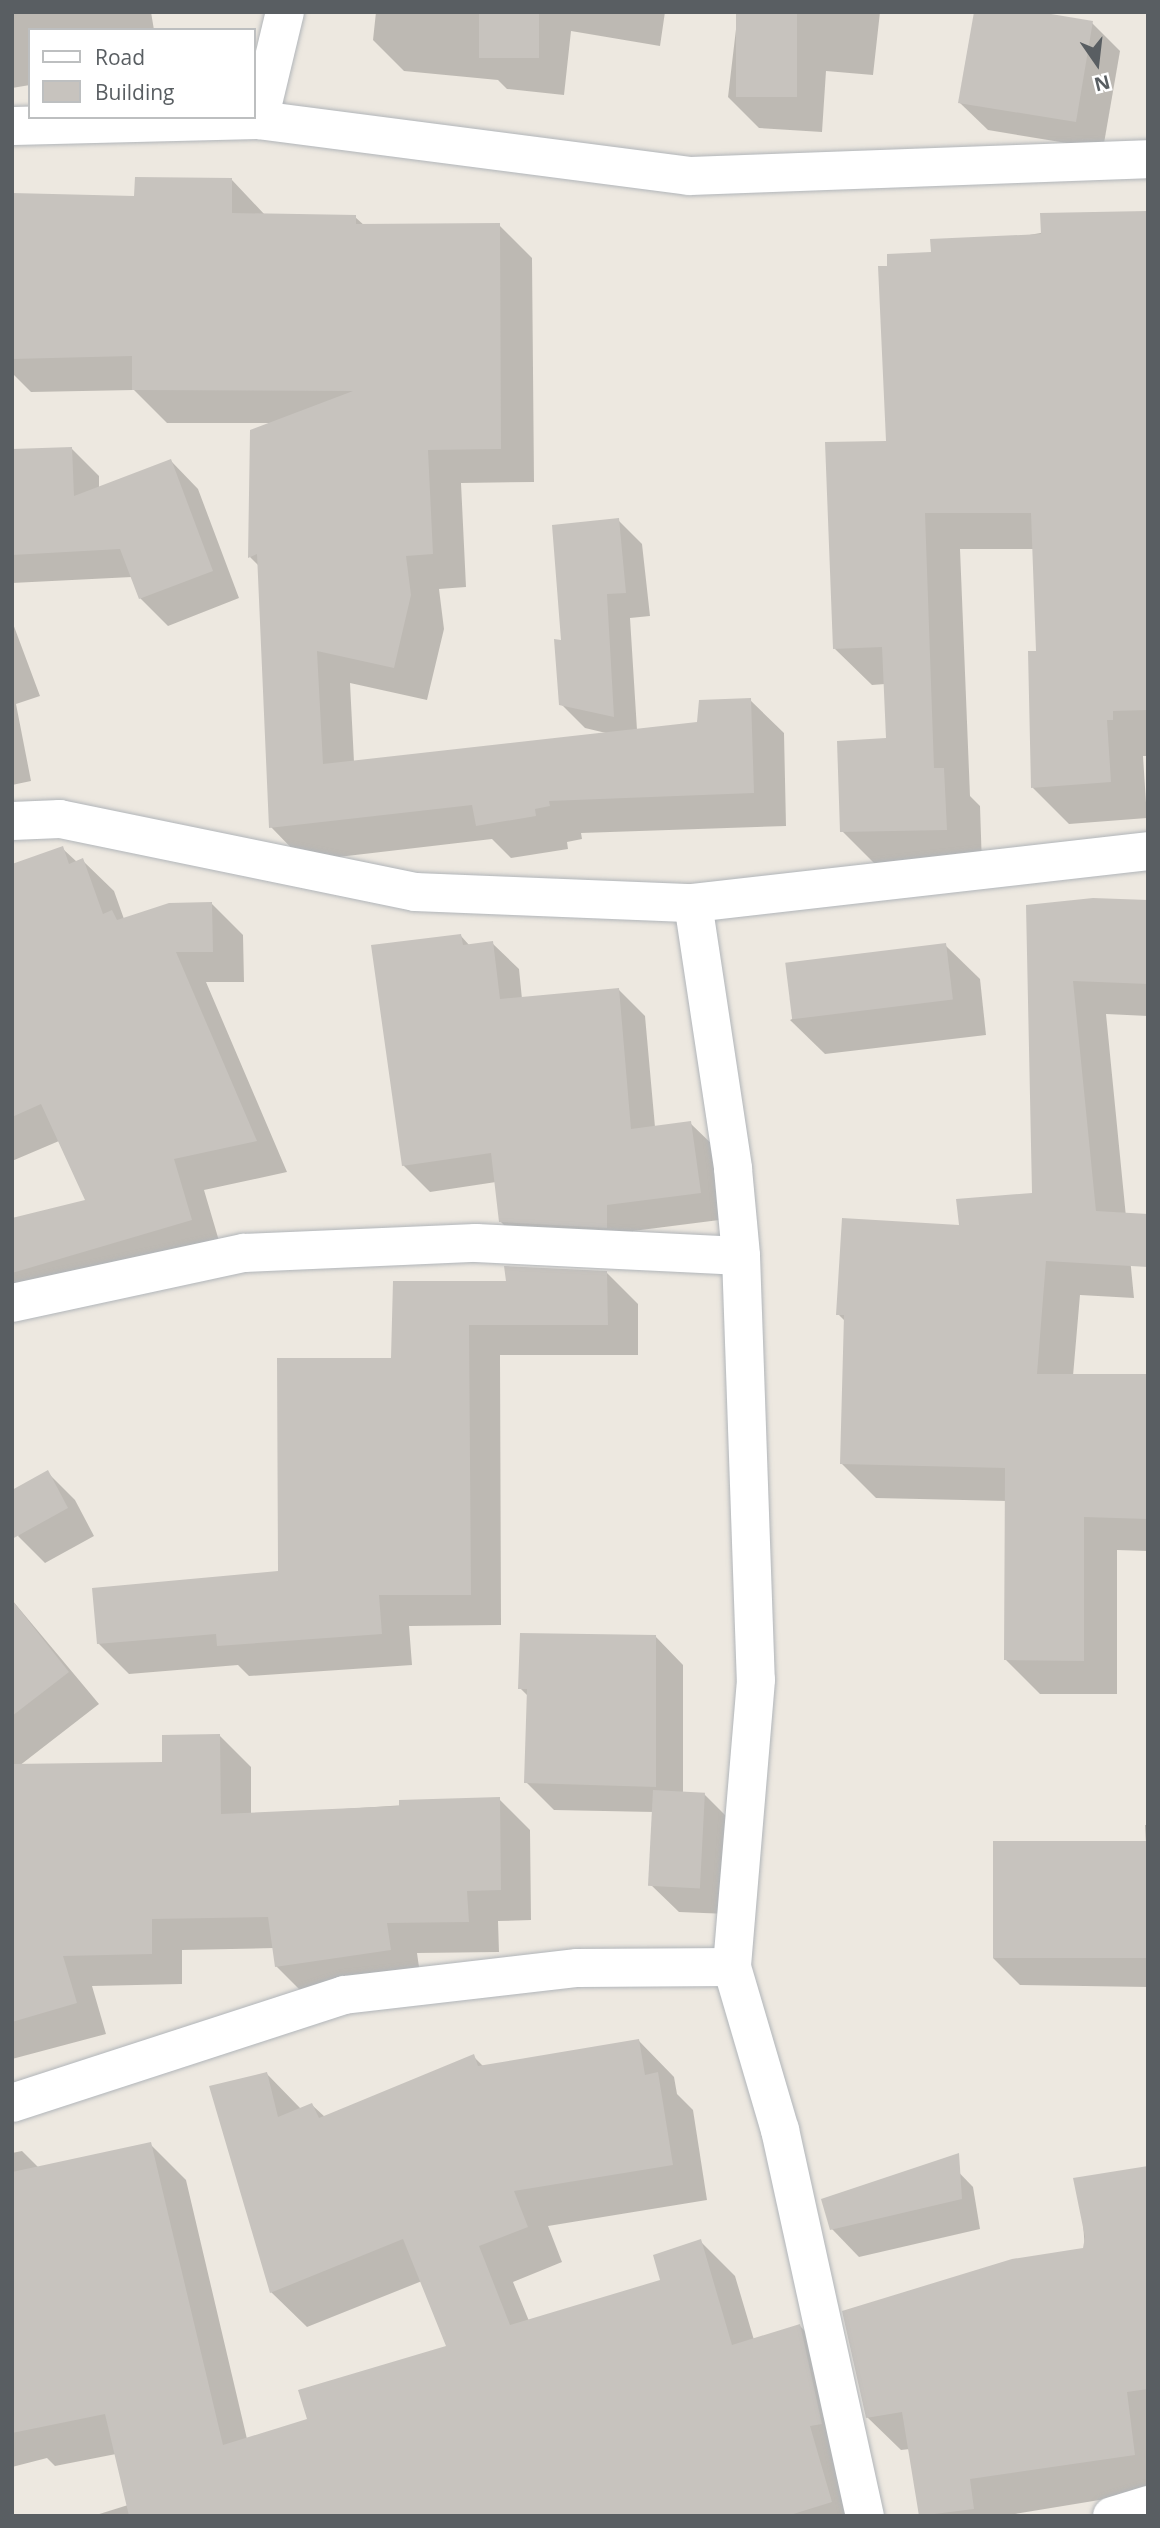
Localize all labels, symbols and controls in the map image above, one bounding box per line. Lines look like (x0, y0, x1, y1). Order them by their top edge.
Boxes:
legend (28, 28, 256, 119)
north arrow (1062, 28, 1132, 98)
text: Road (95, 43, 145, 71)
text: N (1091, 69, 1113, 98)
text: Building (95, 78, 174, 106)

